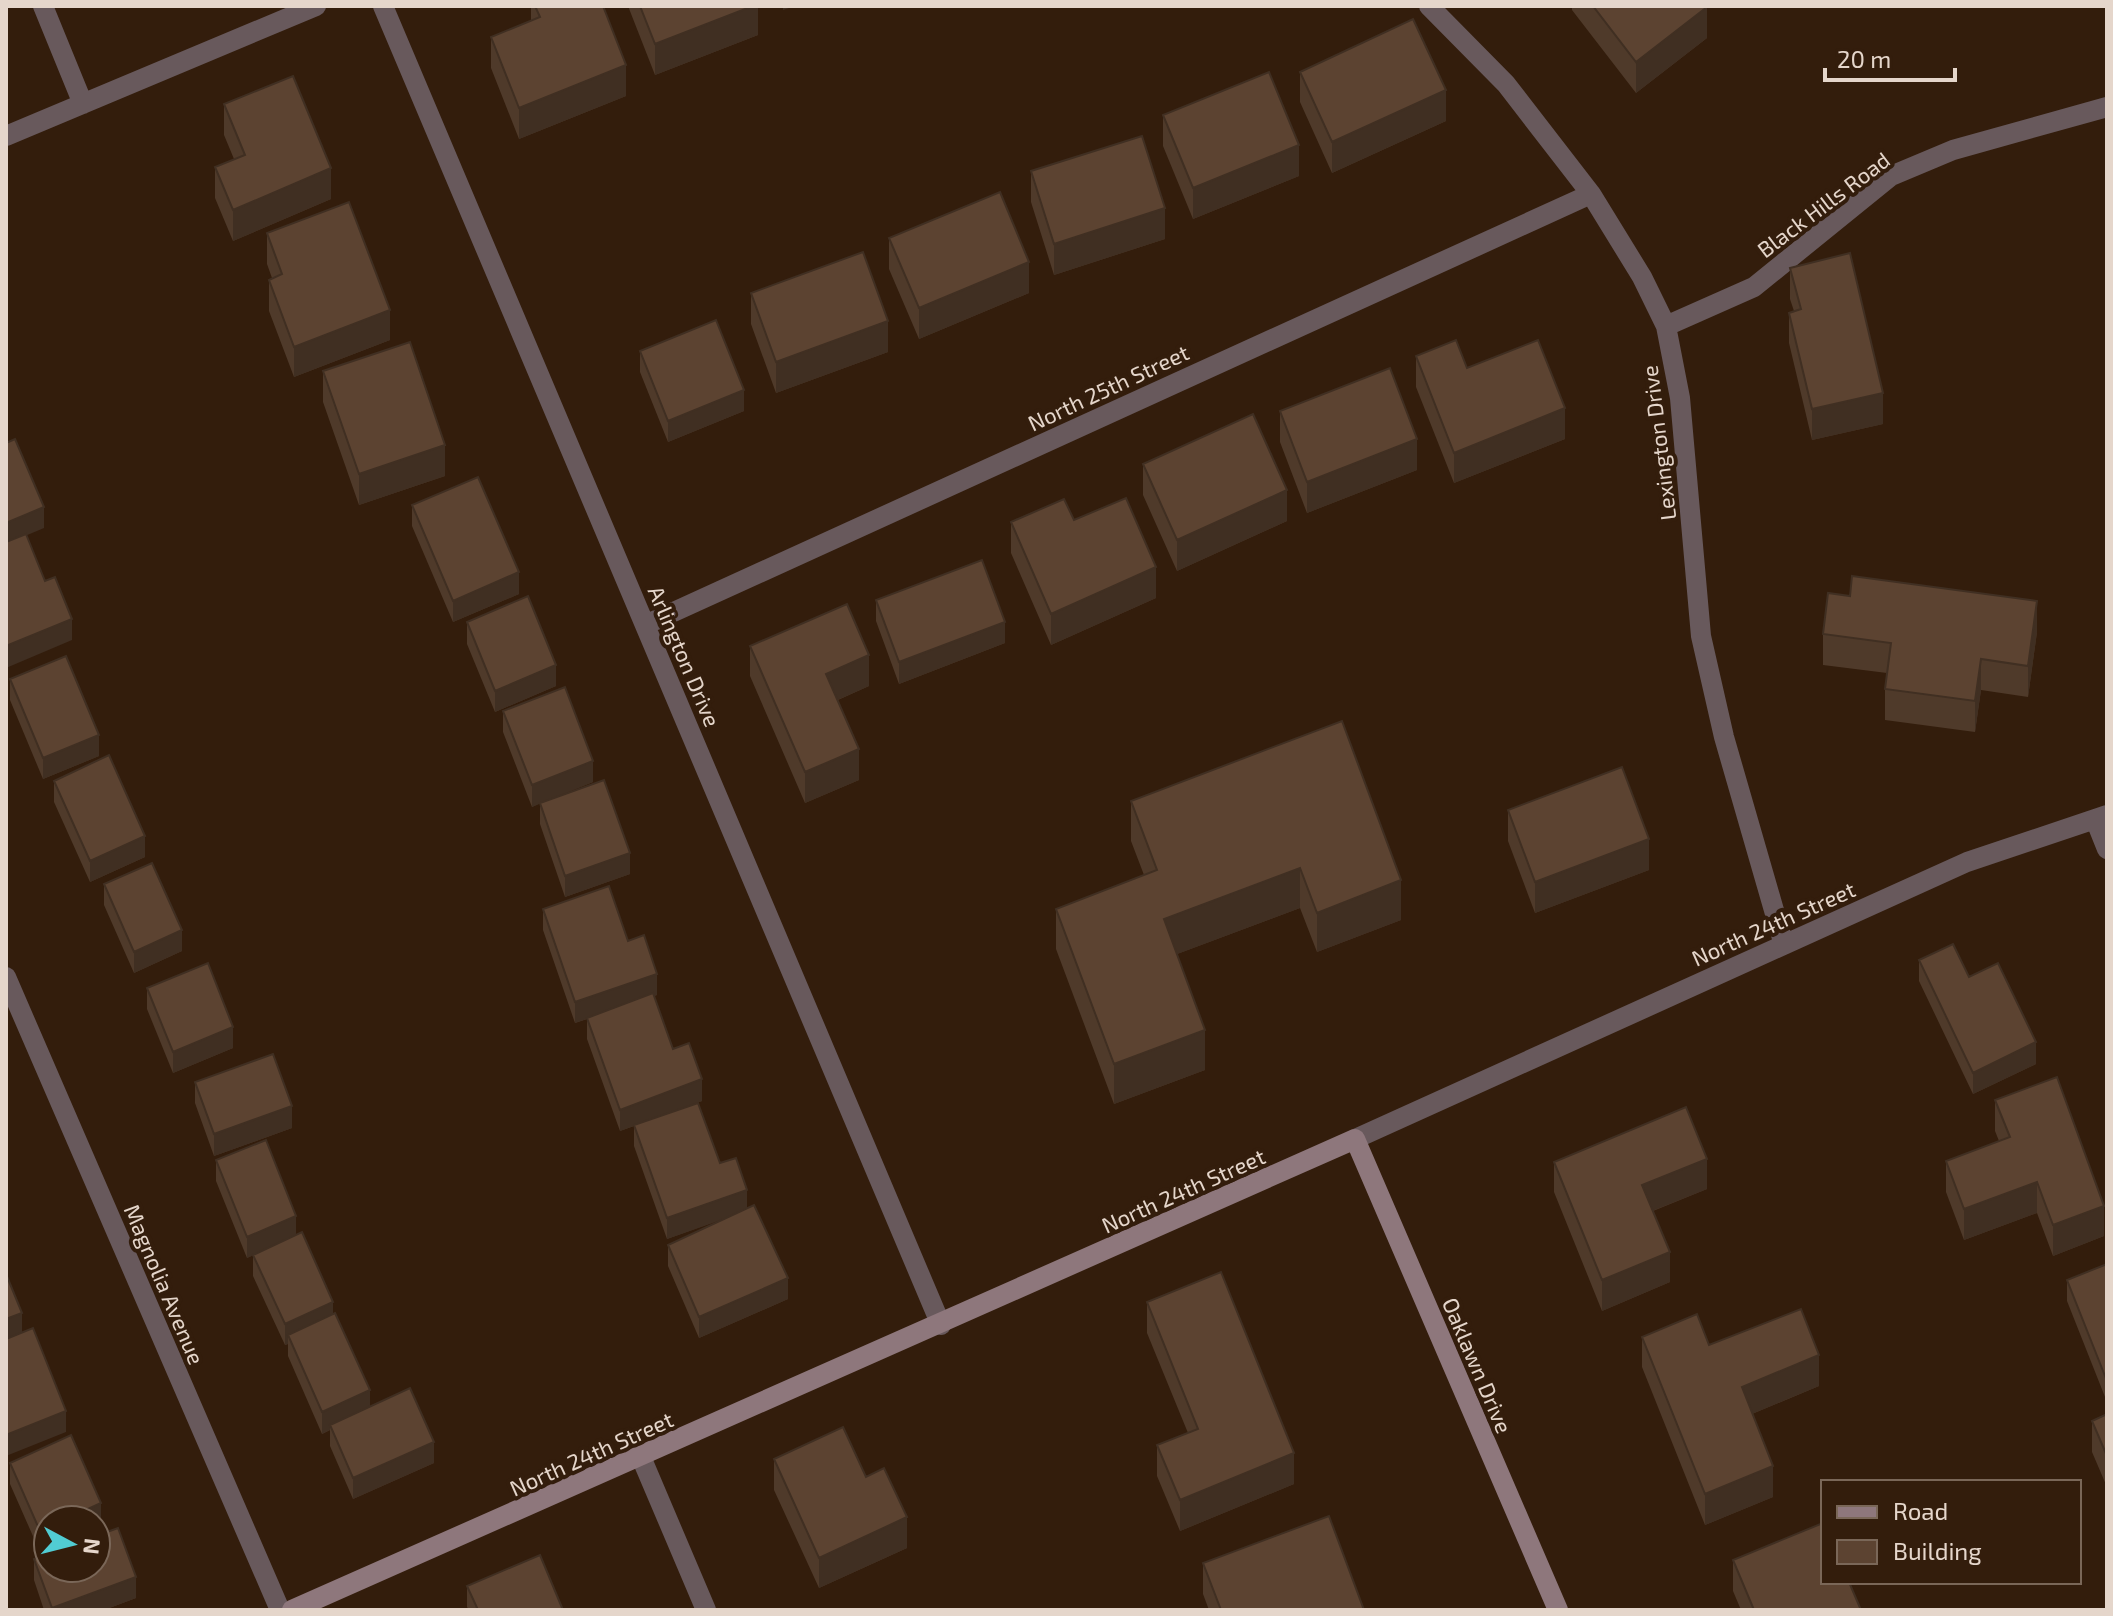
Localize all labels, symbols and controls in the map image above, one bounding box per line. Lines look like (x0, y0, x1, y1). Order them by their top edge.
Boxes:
scale bar (1825, 32, 1955, 82)
text: 20 m (1837, 44, 1891, 73)
street label: Black Hills Road (1752, 146, 1894, 262)
street label: North 25th Street (1024, 338, 1192, 436)
street label: Lexington Drive (1636, 364, 1680, 522)
street label: Arlington Drive (644, 582, 726, 730)
street label: North 24th Street (1687, 875, 1859, 971)
street label: North 24th Street (1097, 1142, 1269, 1238)
street label: Magnolia Avenue (120, 1200, 210, 1368)
street label: Oaklawn Drive (1438, 1293, 1518, 1437)
street label: North 24th Street (505, 1405, 677, 1501)
legend (1821, 1480, 2081, 1584)
text: Road (1893, 1496, 1948, 1525)
north arrow (32, 1504, 112, 1584)
text: Building (1893, 1536, 1982, 1565)
text: N (79, 1537, 107, 1556)

